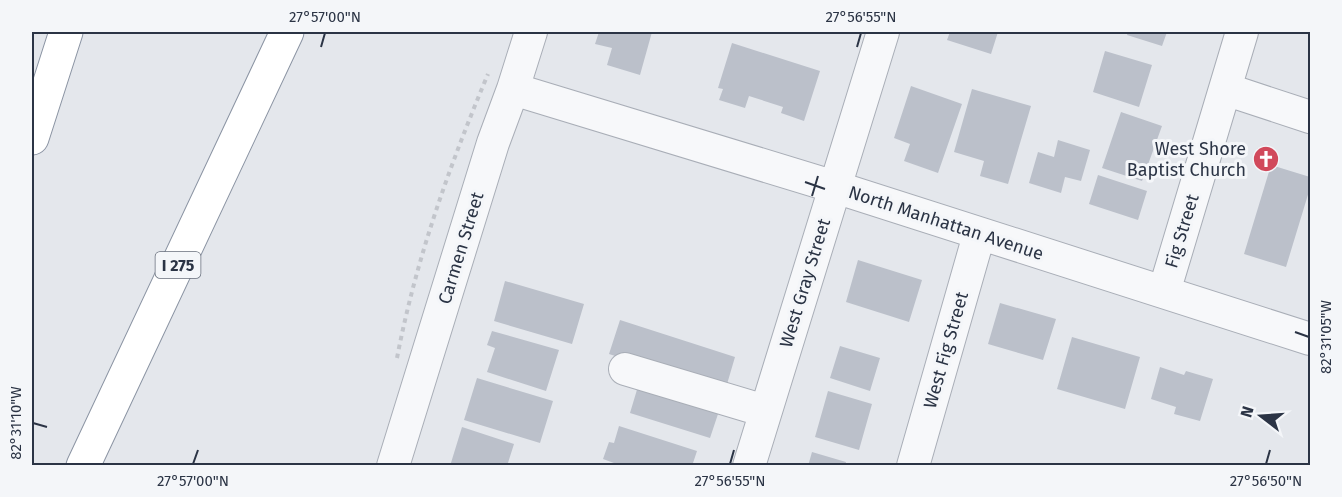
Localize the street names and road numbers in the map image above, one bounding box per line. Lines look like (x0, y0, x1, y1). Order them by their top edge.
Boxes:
street label: North Manhattan Avenue (846, 181, 1046, 265)
street label: Carmen Street (434, 189, 489, 307)
street label: Fig Street (1160, 191, 1204, 271)
street label: West Gray Street (775, 215, 835, 350)
road number: I 275 (156, 252, 201, 278)
street label: West Fig Street (919, 289, 973, 411)

